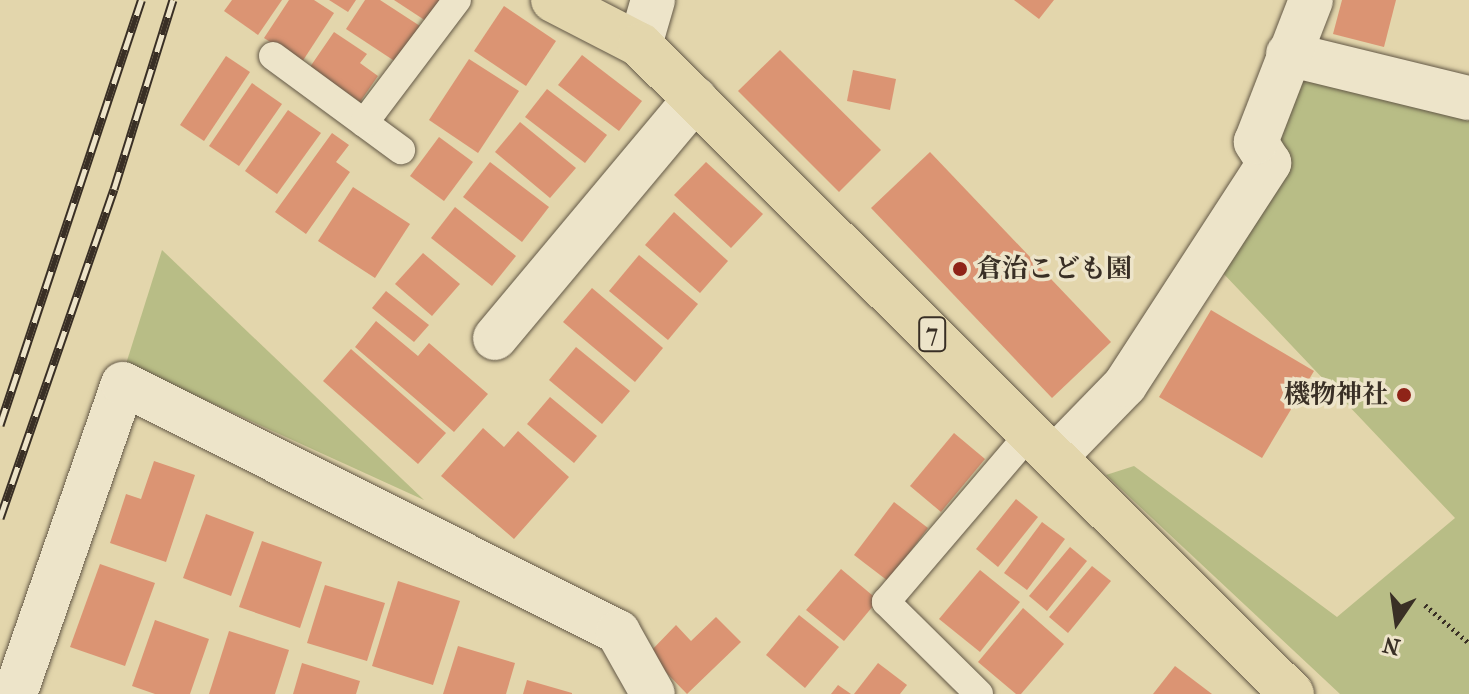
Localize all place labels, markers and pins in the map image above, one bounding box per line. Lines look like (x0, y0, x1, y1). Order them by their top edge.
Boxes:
place label: 倉治こども園 (976, 253, 1132, 285)
marker: 倉治こども園 (951, 260, 969, 278)
place label: 機物神社 (1284, 379, 1388, 411)
marker: 機物神社 (1395, 386, 1413, 404)

